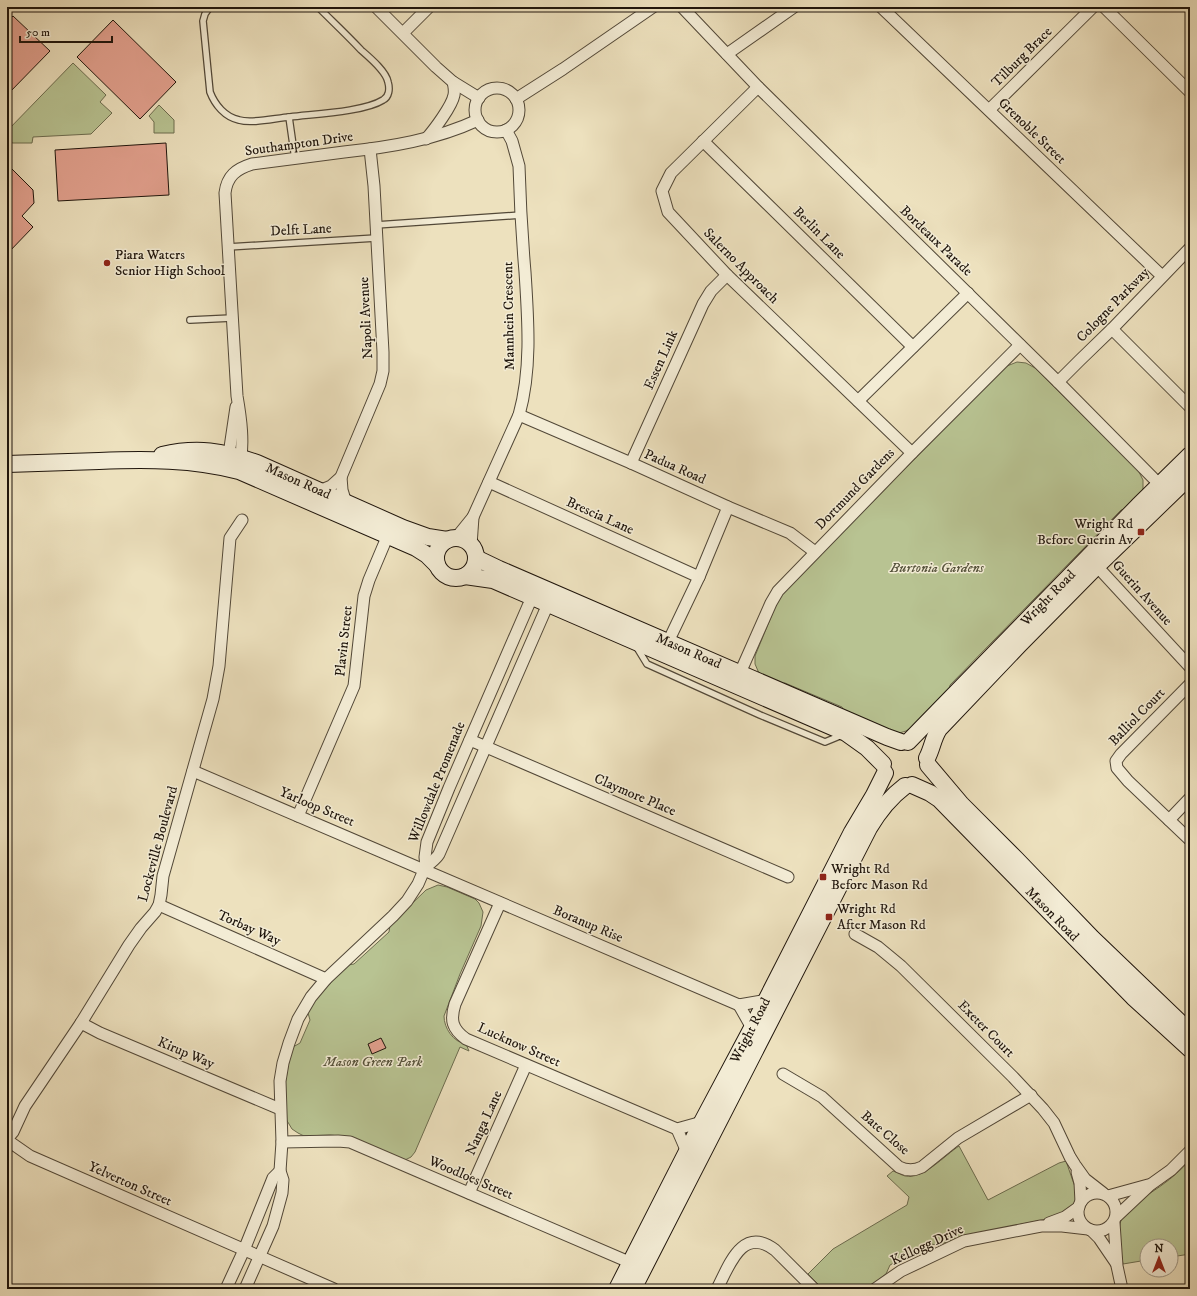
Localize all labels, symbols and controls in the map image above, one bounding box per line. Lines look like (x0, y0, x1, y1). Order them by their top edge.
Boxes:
scale bar (20, 18, 112, 44)
street label: Tilburg Brace (988, 23, 1056, 91)
text: 50 m (26, 25, 50, 40)
street label: Grenoble Street (994, 94, 1070, 168)
street label: Southampton Drive (244, 127, 354, 160)
street label: Bordeaux Parade (896, 202, 976, 280)
street label: Berlin Lane (789, 203, 849, 263)
street label: Delft Lane (270, 219, 332, 241)
street label: Salerno Approach (699, 224, 783, 308)
place label: Piara Waters Senior High School (115, 246, 226, 280)
marker: Piara Waters Senior High School (102, 258, 112, 268)
street label: Mannhein Crescent (499, 261, 519, 371)
street label: Cologne Parkway (1073, 263, 1154, 346)
street label: Napoli Avenue (355, 276, 377, 359)
street label: Essen Link (640, 327, 682, 393)
street label: Dortmund Gardens (811, 444, 899, 534)
street label: Padua Road (641, 445, 709, 489)
street label: Mason Road (263, 459, 334, 504)
street label: Brescia Lane (563, 493, 637, 539)
place label: Wright Rd Before Guerin Av (1037, 515, 1134, 549)
marker: Wright Rd Before Guerin Av (1136, 527, 1146, 537)
street label: Guerin Avenue (1108, 557, 1176, 630)
park label: Burtonia Gardens (889, 559, 985, 577)
street label: Wright Road (1016, 566, 1080, 631)
street label: Plavin Street (331, 604, 357, 677)
street label: Mason Road (653, 629, 724, 673)
street label: Balliol Court (1105, 684, 1169, 750)
street label: Willowdale Promenade (404, 719, 470, 846)
street label: Claymore Place (591, 770, 679, 820)
street label: Yarloop Street (277, 783, 358, 831)
street label: Lockeville Boulevard (134, 784, 182, 904)
place label: Wright Rd Before Mason Rd (830, 860, 928, 894)
marker: Wright Rd Before Mason Rd (818, 872, 828, 882)
street label: Mason Road (1021, 883, 1083, 946)
place label: Wright Rd After Mason Rd (836, 900, 926, 934)
street label: Boranup Rise (550, 901, 626, 947)
street label: Torbay Way (214, 906, 284, 950)
marker: Wright Rd After Mason Rd (824, 912, 834, 922)
street label: Wright Road (725, 995, 775, 1067)
street label: Exeter Court (954, 997, 1019, 1062)
street label: Lucknow Street (475, 1019, 564, 1072)
street label: Kirup Way (155, 1033, 217, 1073)
park label: Mason Green Park (323, 1053, 423, 1071)
street label: Nanga Lane (462, 1088, 506, 1158)
street label: Bate Close (857, 1107, 913, 1159)
street label: Woodloes Street (425, 1152, 517, 1204)
street label: Yelverton Street (85, 1158, 175, 1211)
street label: Kellogg Drive (888, 1220, 967, 1270)
north arrow (1139, 1238, 1179, 1278)
text: N (1154, 1242, 1164, 1256)

